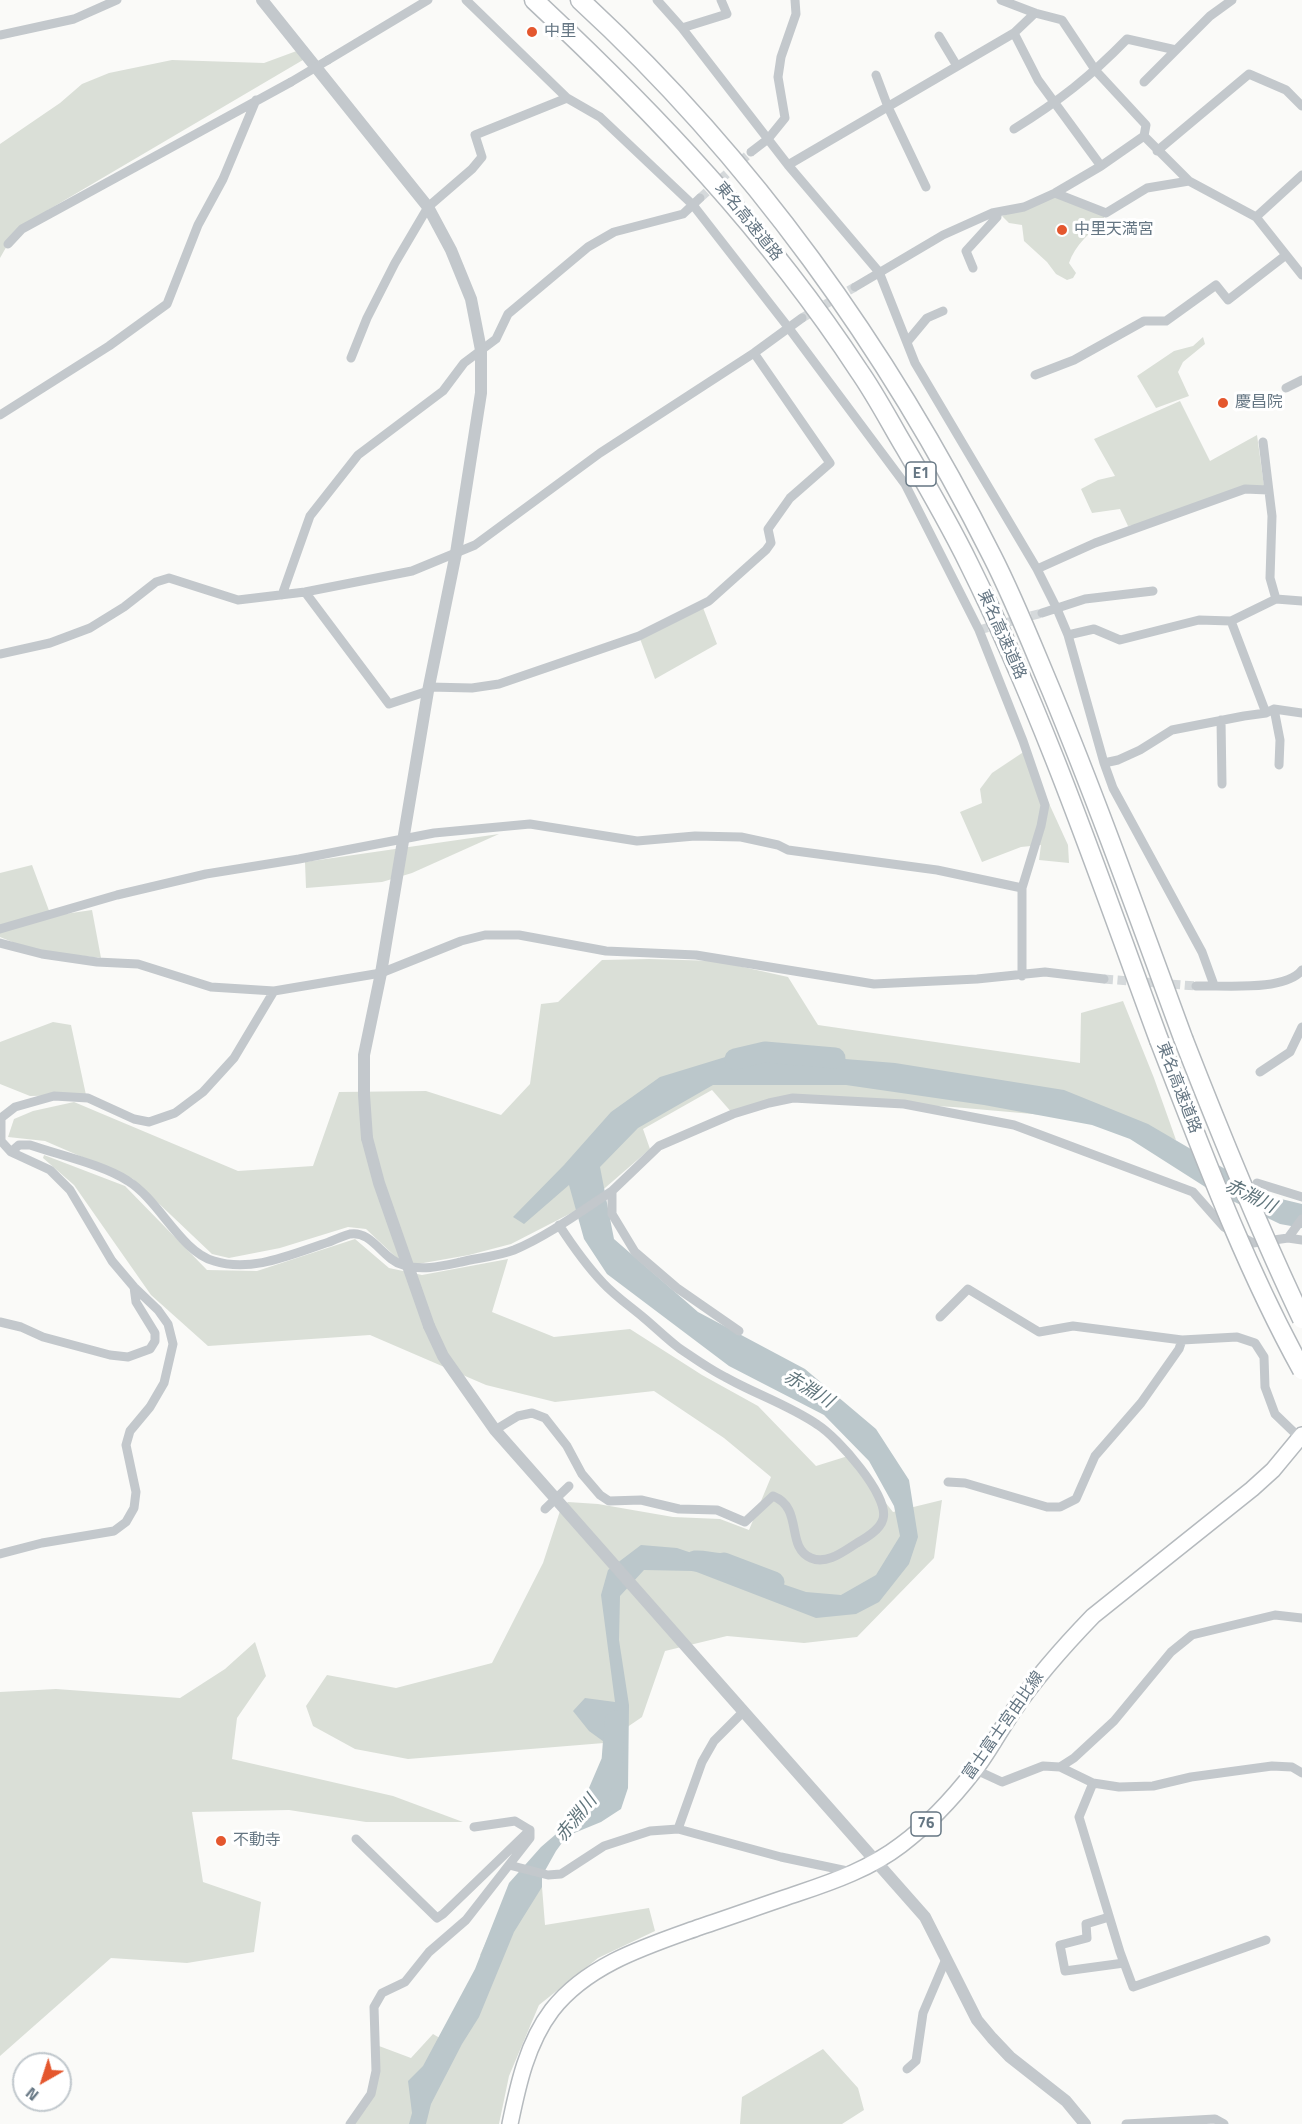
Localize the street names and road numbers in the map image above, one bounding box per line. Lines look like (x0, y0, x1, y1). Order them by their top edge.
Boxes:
street label: 東名高速道路 (710, 179, 786, 265)
road number: E1 (906, 462, 936, 486)
street label: 東名高速道路 (973, 587, 1029, 683)
street label: 東名高速道路 (1152, 1040, 1204, 1136)
street label: 富士富士宮由比線 (959, 1668, 1049, 1784)
road number: 76 (911, 1812, 941, 1836)

